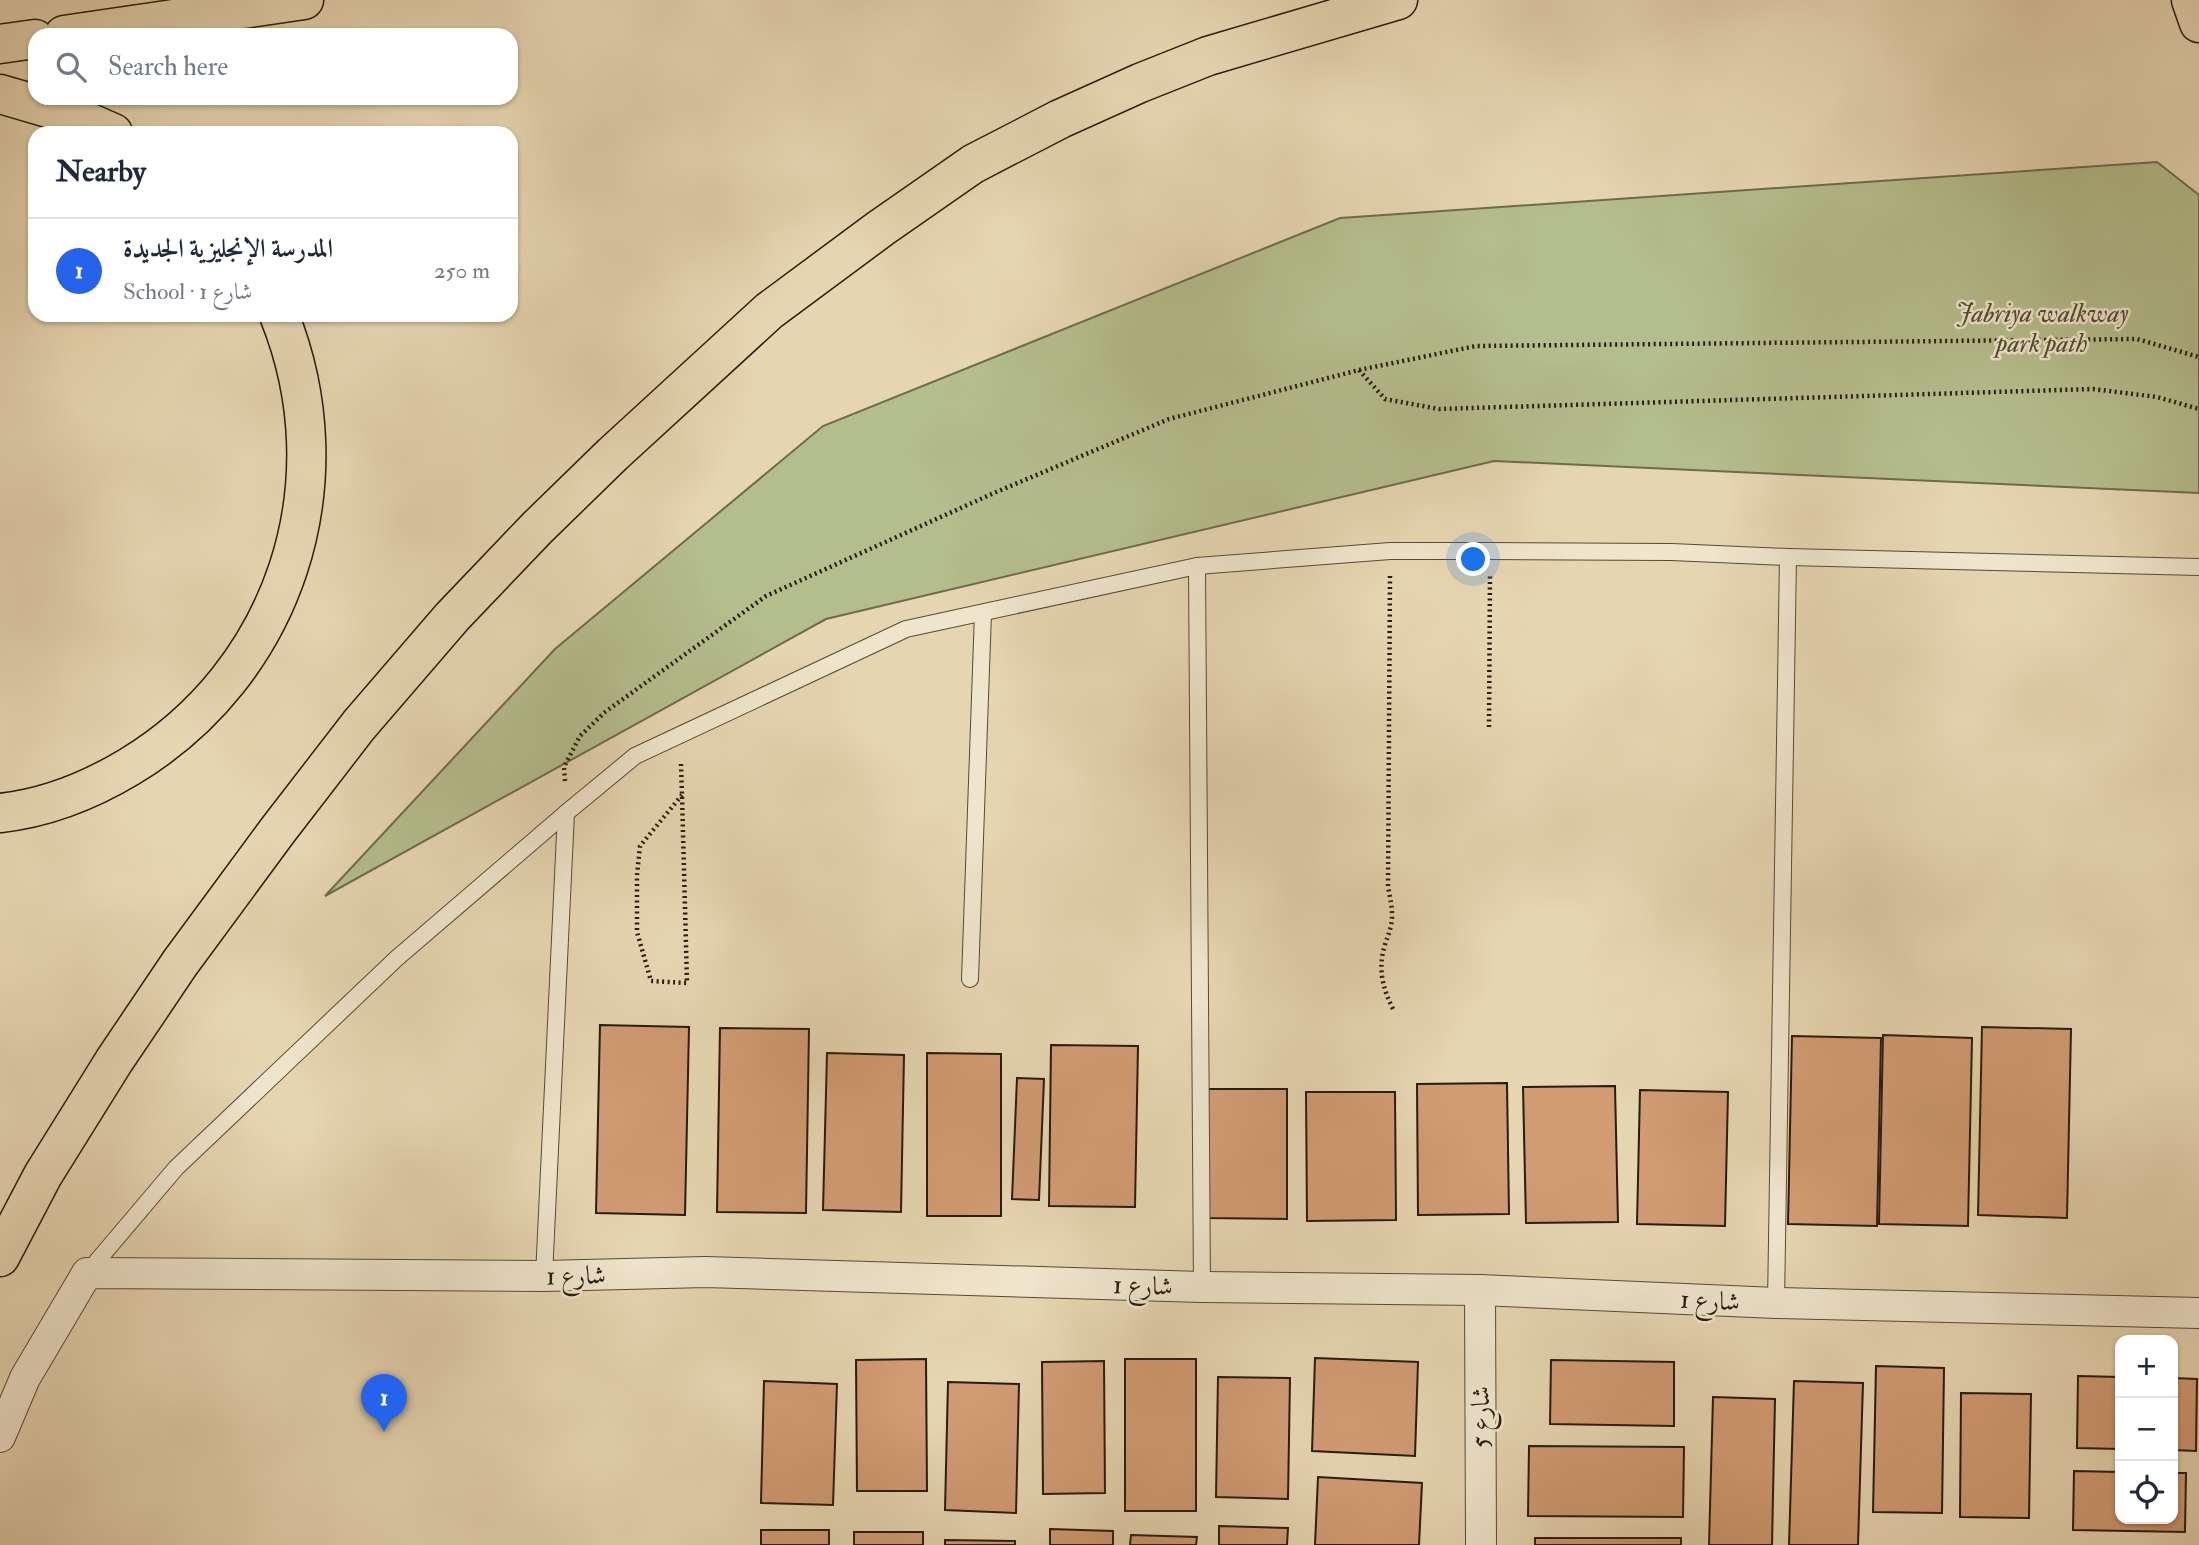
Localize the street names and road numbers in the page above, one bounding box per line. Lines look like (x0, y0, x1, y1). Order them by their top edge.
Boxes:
street label: شارع 1 (546, 1259, 606, 1298)
street label: شارع 1 (1112, 1269, 1173, 1308)
street label: شارع 1 (1679, 1283, 1741, 1324)
street label: شارع 5 (1465, 1386, 1502, 1448)

